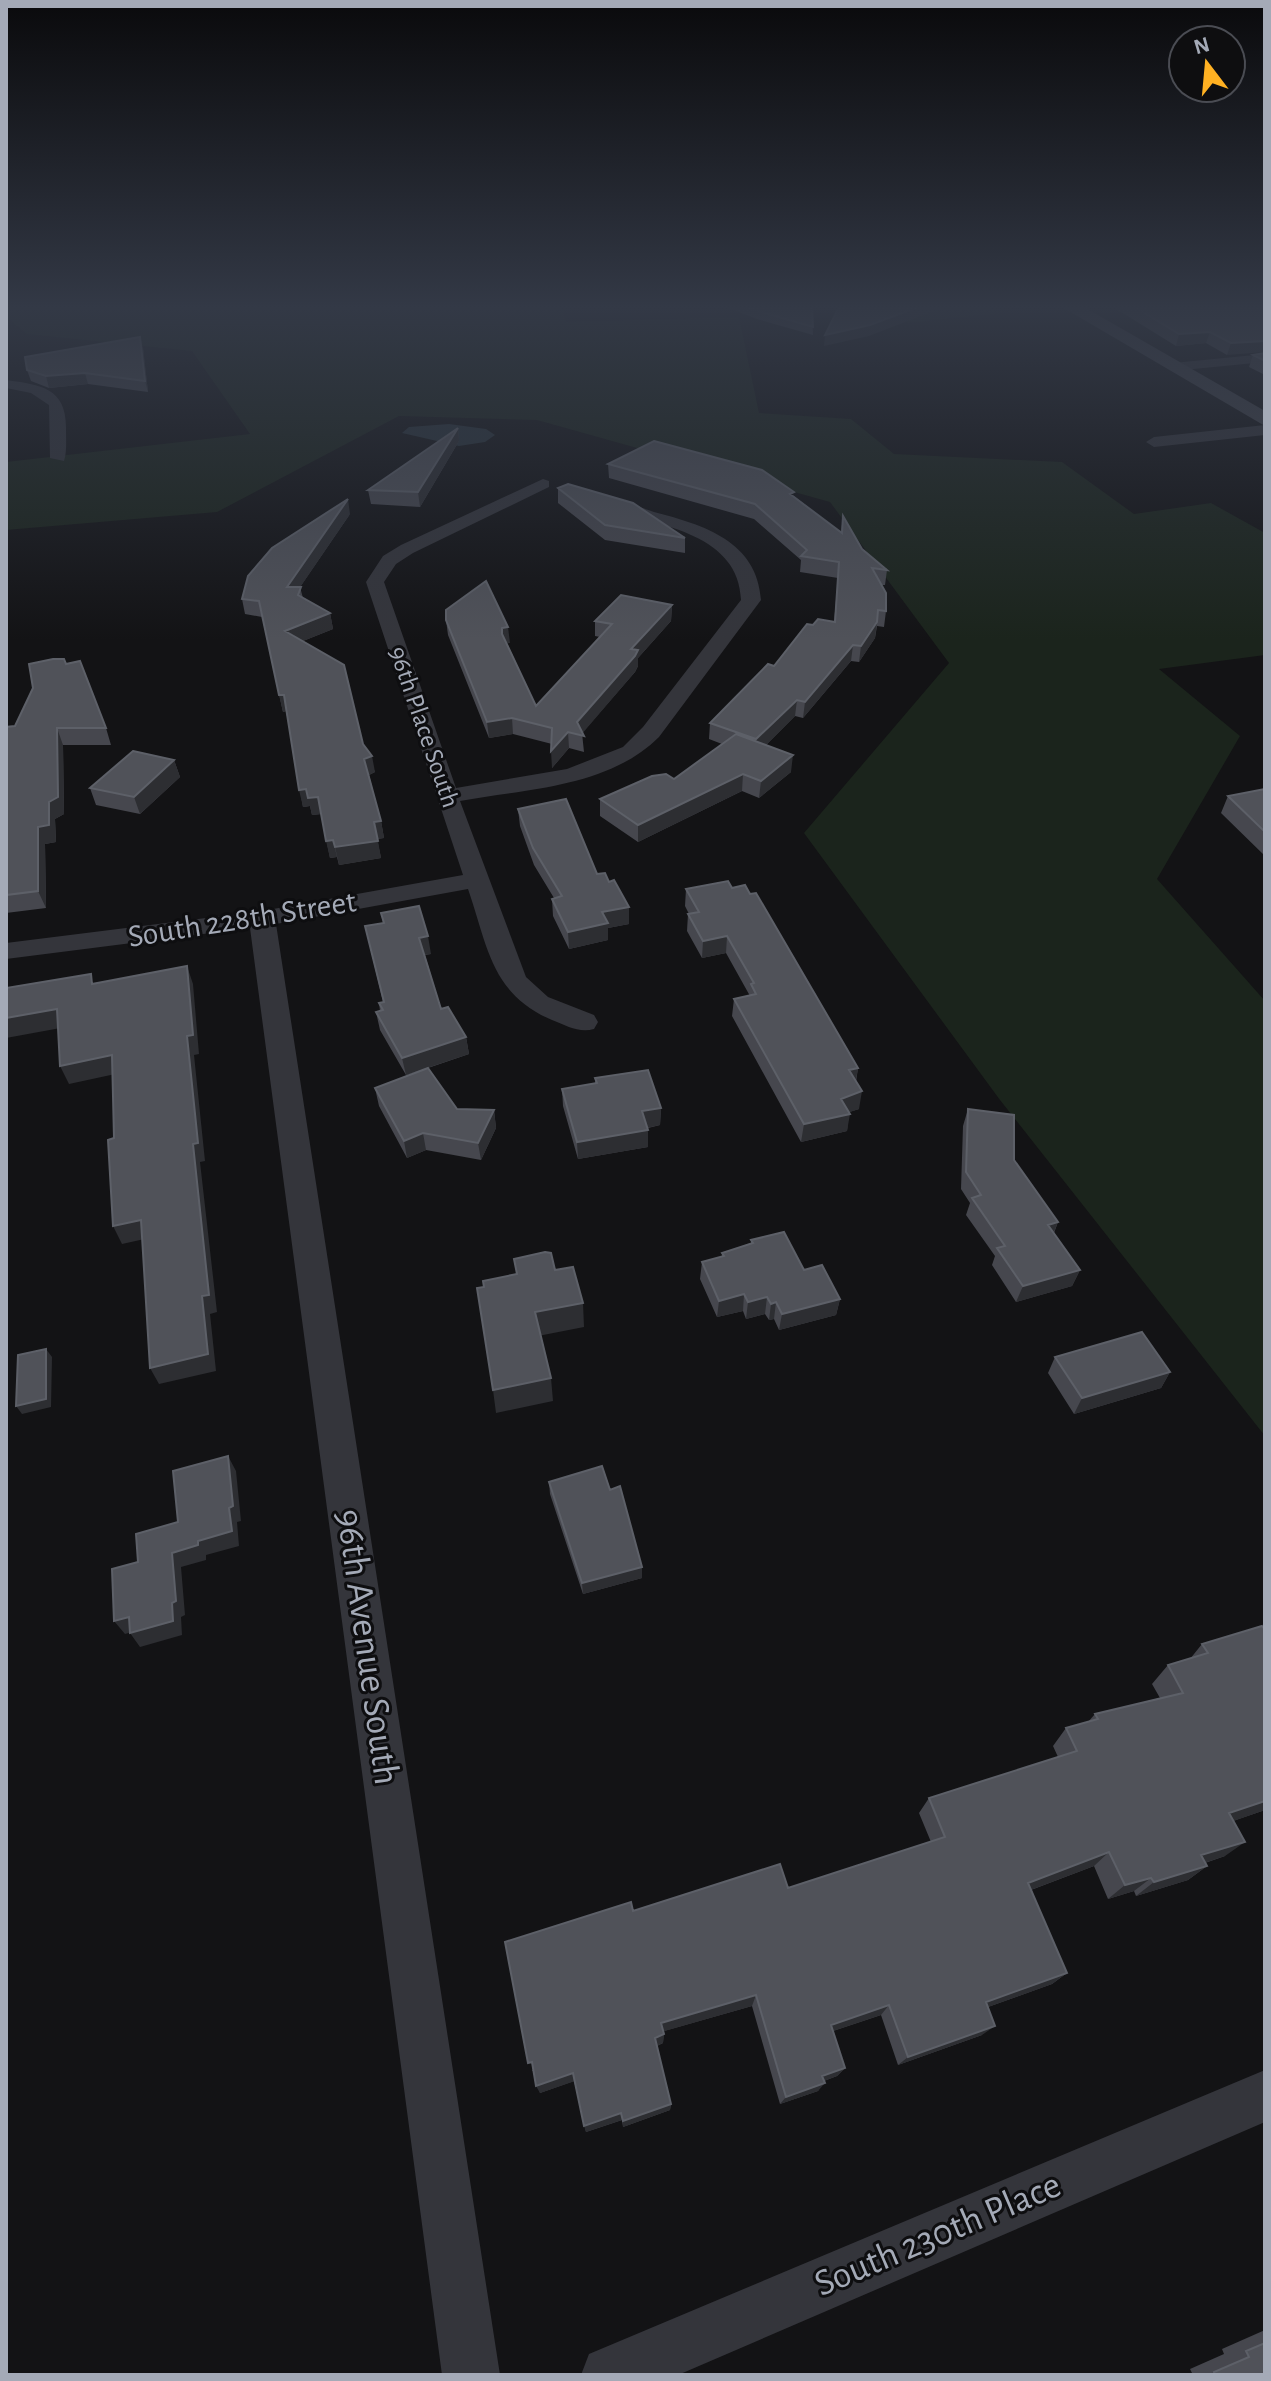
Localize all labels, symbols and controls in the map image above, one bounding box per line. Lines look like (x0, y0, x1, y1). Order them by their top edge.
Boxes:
north arrow (1167, 24, 1247, 104)
text: N (1191, 33, 1212, 58)
street label: 96th Place South (384, 643, 464, 811)
street label: South 228th Street (126, 885, 358, 953)
street label: 96th Avenue South (329, 1507, 405, 1787)
street label: South 230th Place (809, 2166, 1067, 2304)

